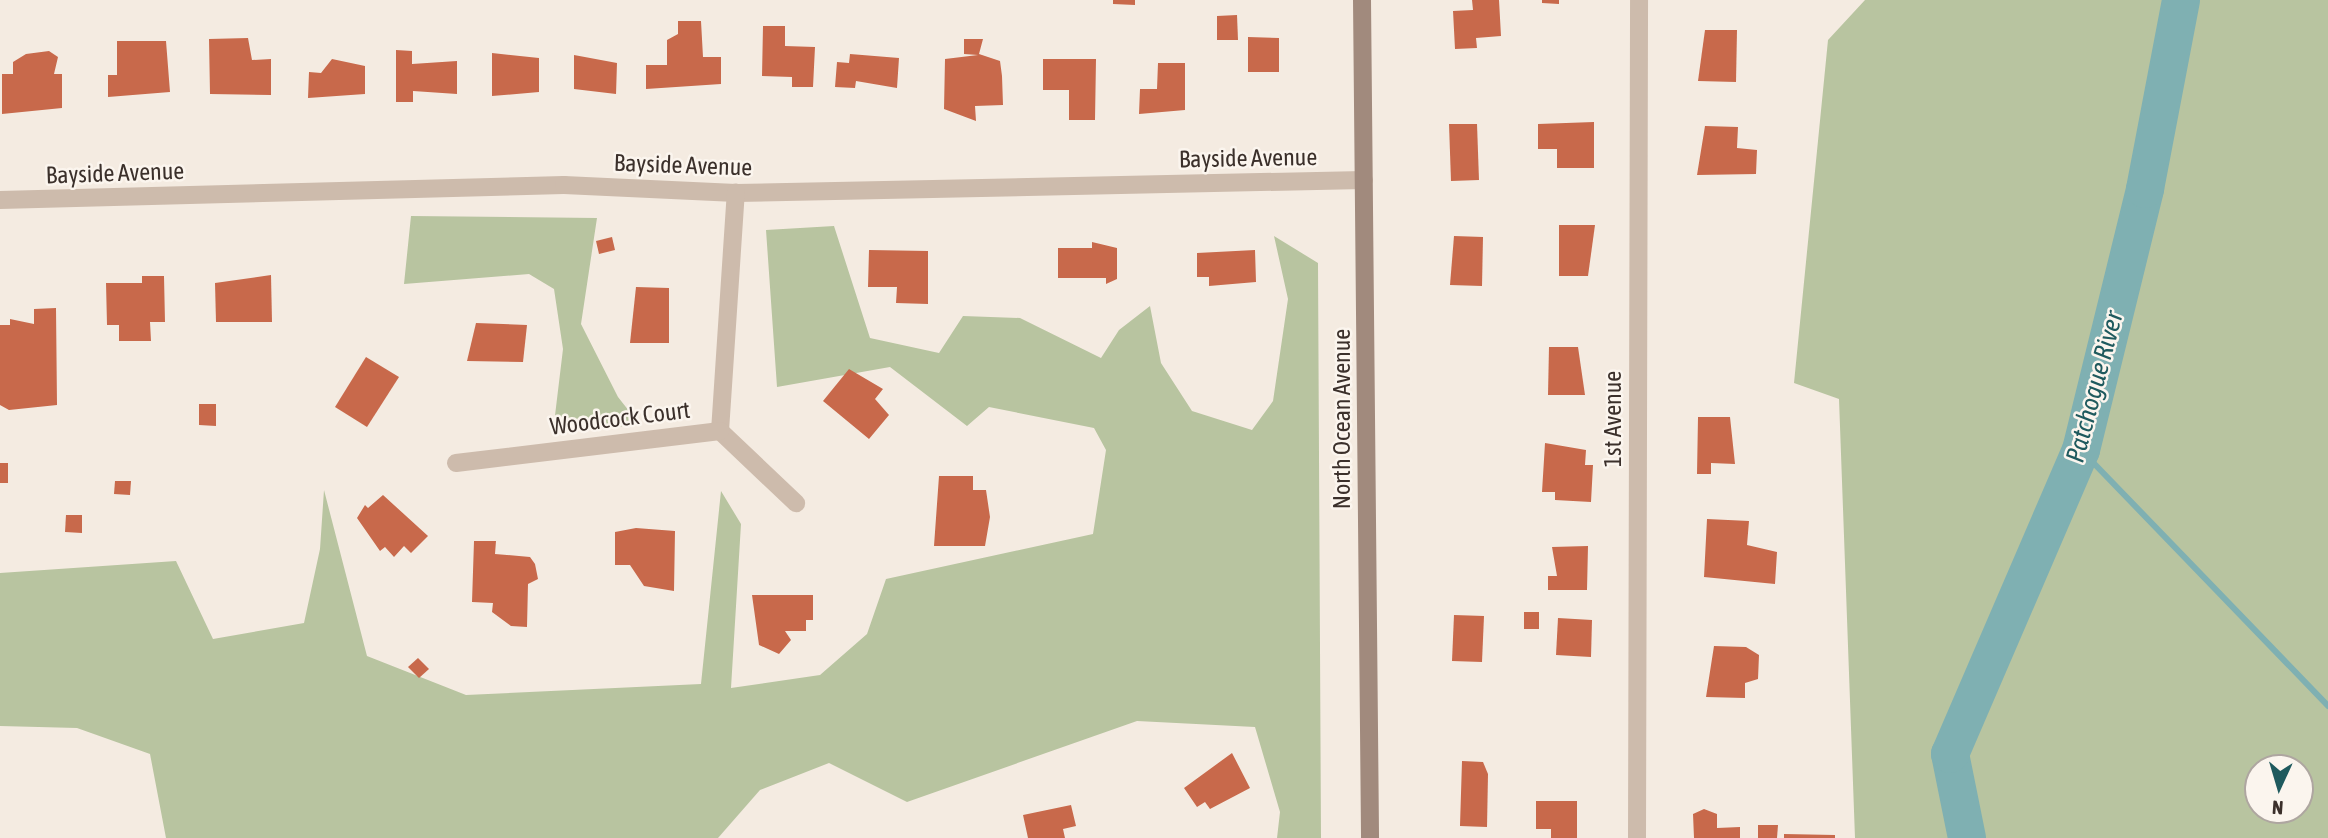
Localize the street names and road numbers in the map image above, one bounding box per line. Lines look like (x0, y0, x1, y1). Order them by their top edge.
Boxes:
street label: Bayside Avenue (1179, 142, 1317, 174)
street label: Bayside Avenue (613, 148, 753, 182)
street label: Bayside Avenue (45, 156, 185, 190)
street label: North Ocean Avenue (1328, 329, 1356, 509)
street label: 1st Avenue (1599, 371, 1627, 467)
street label: Woodcock Court (548, 395, 692, 441)

